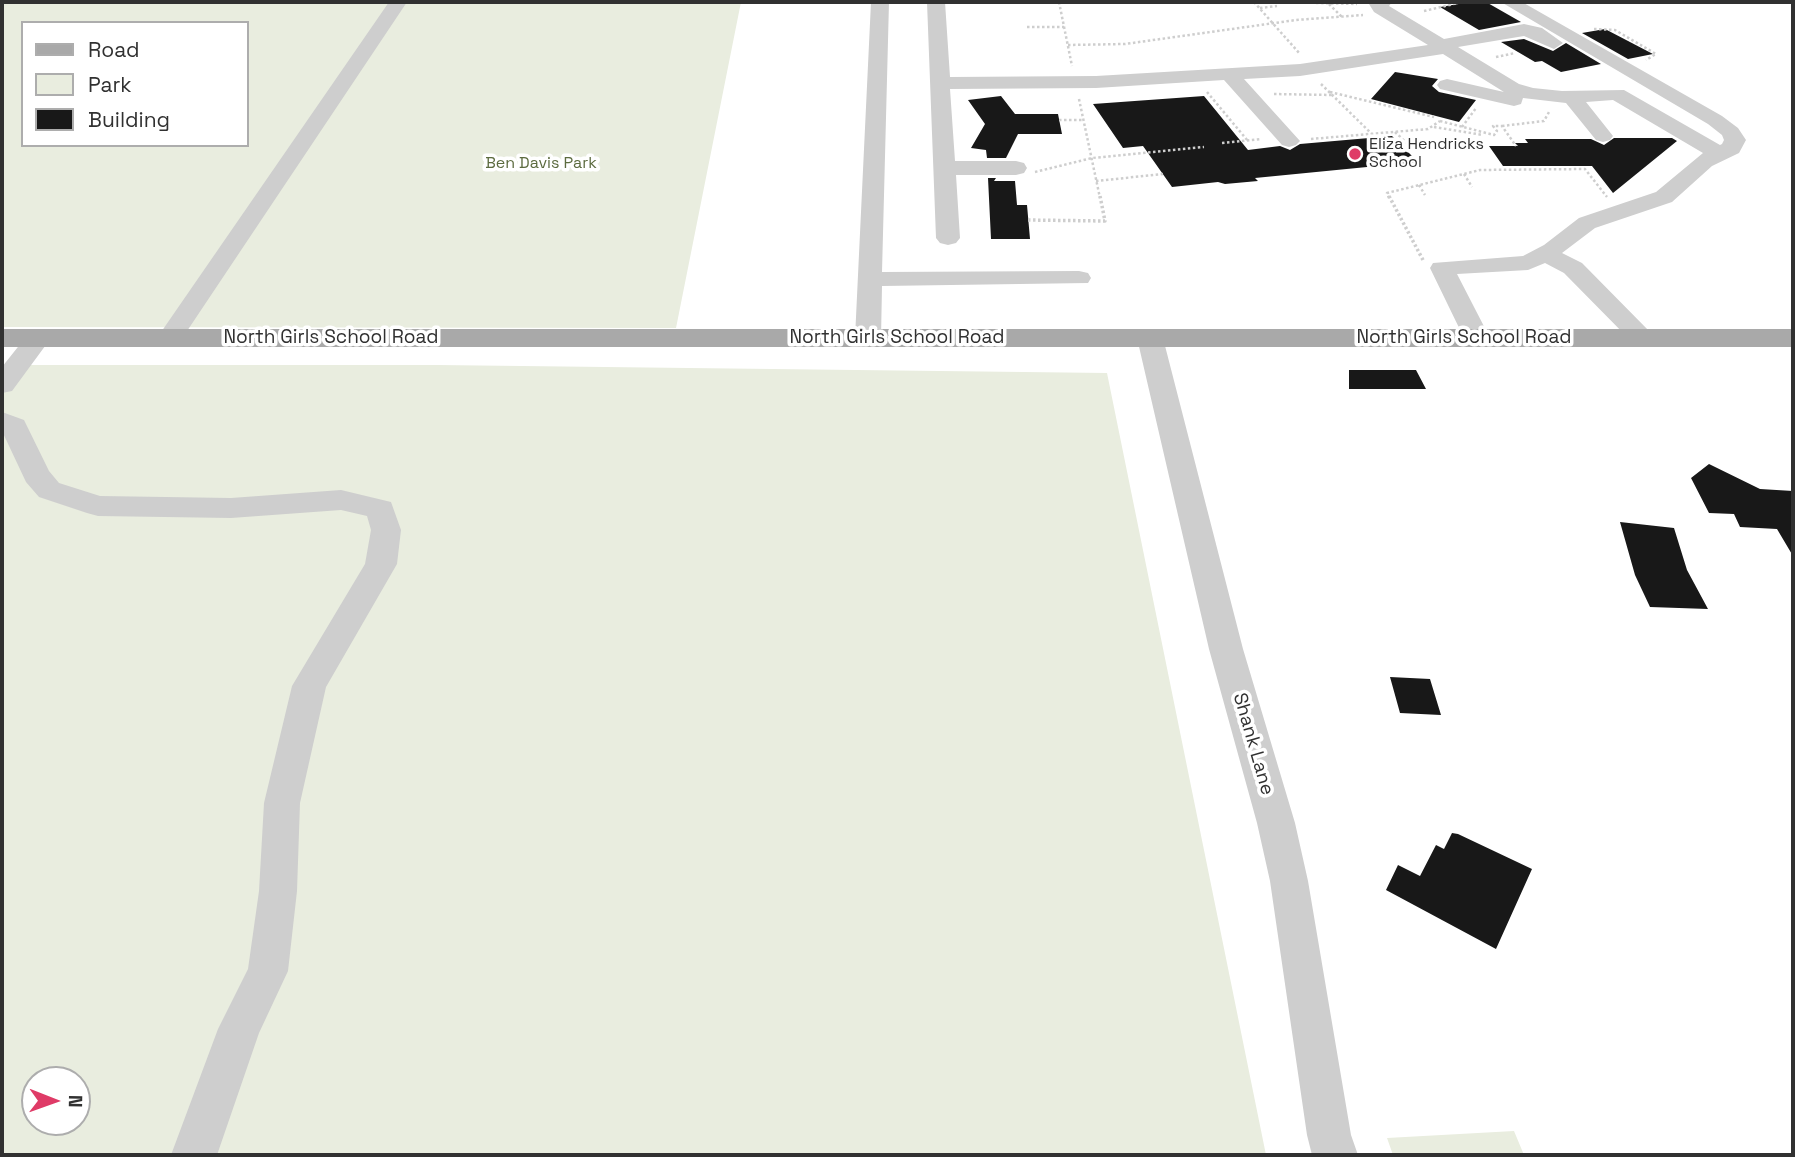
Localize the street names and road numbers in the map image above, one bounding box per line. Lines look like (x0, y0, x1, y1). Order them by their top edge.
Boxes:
street label: North Girls School Road (223, 327, 439, 349)
street label: North Girls School Road (789, 327, 1005, 349)
street label: North Girls School Road (1356, 327, 1572, 349)
street label: Shank Lane (1228, 690, 1278, 798)

